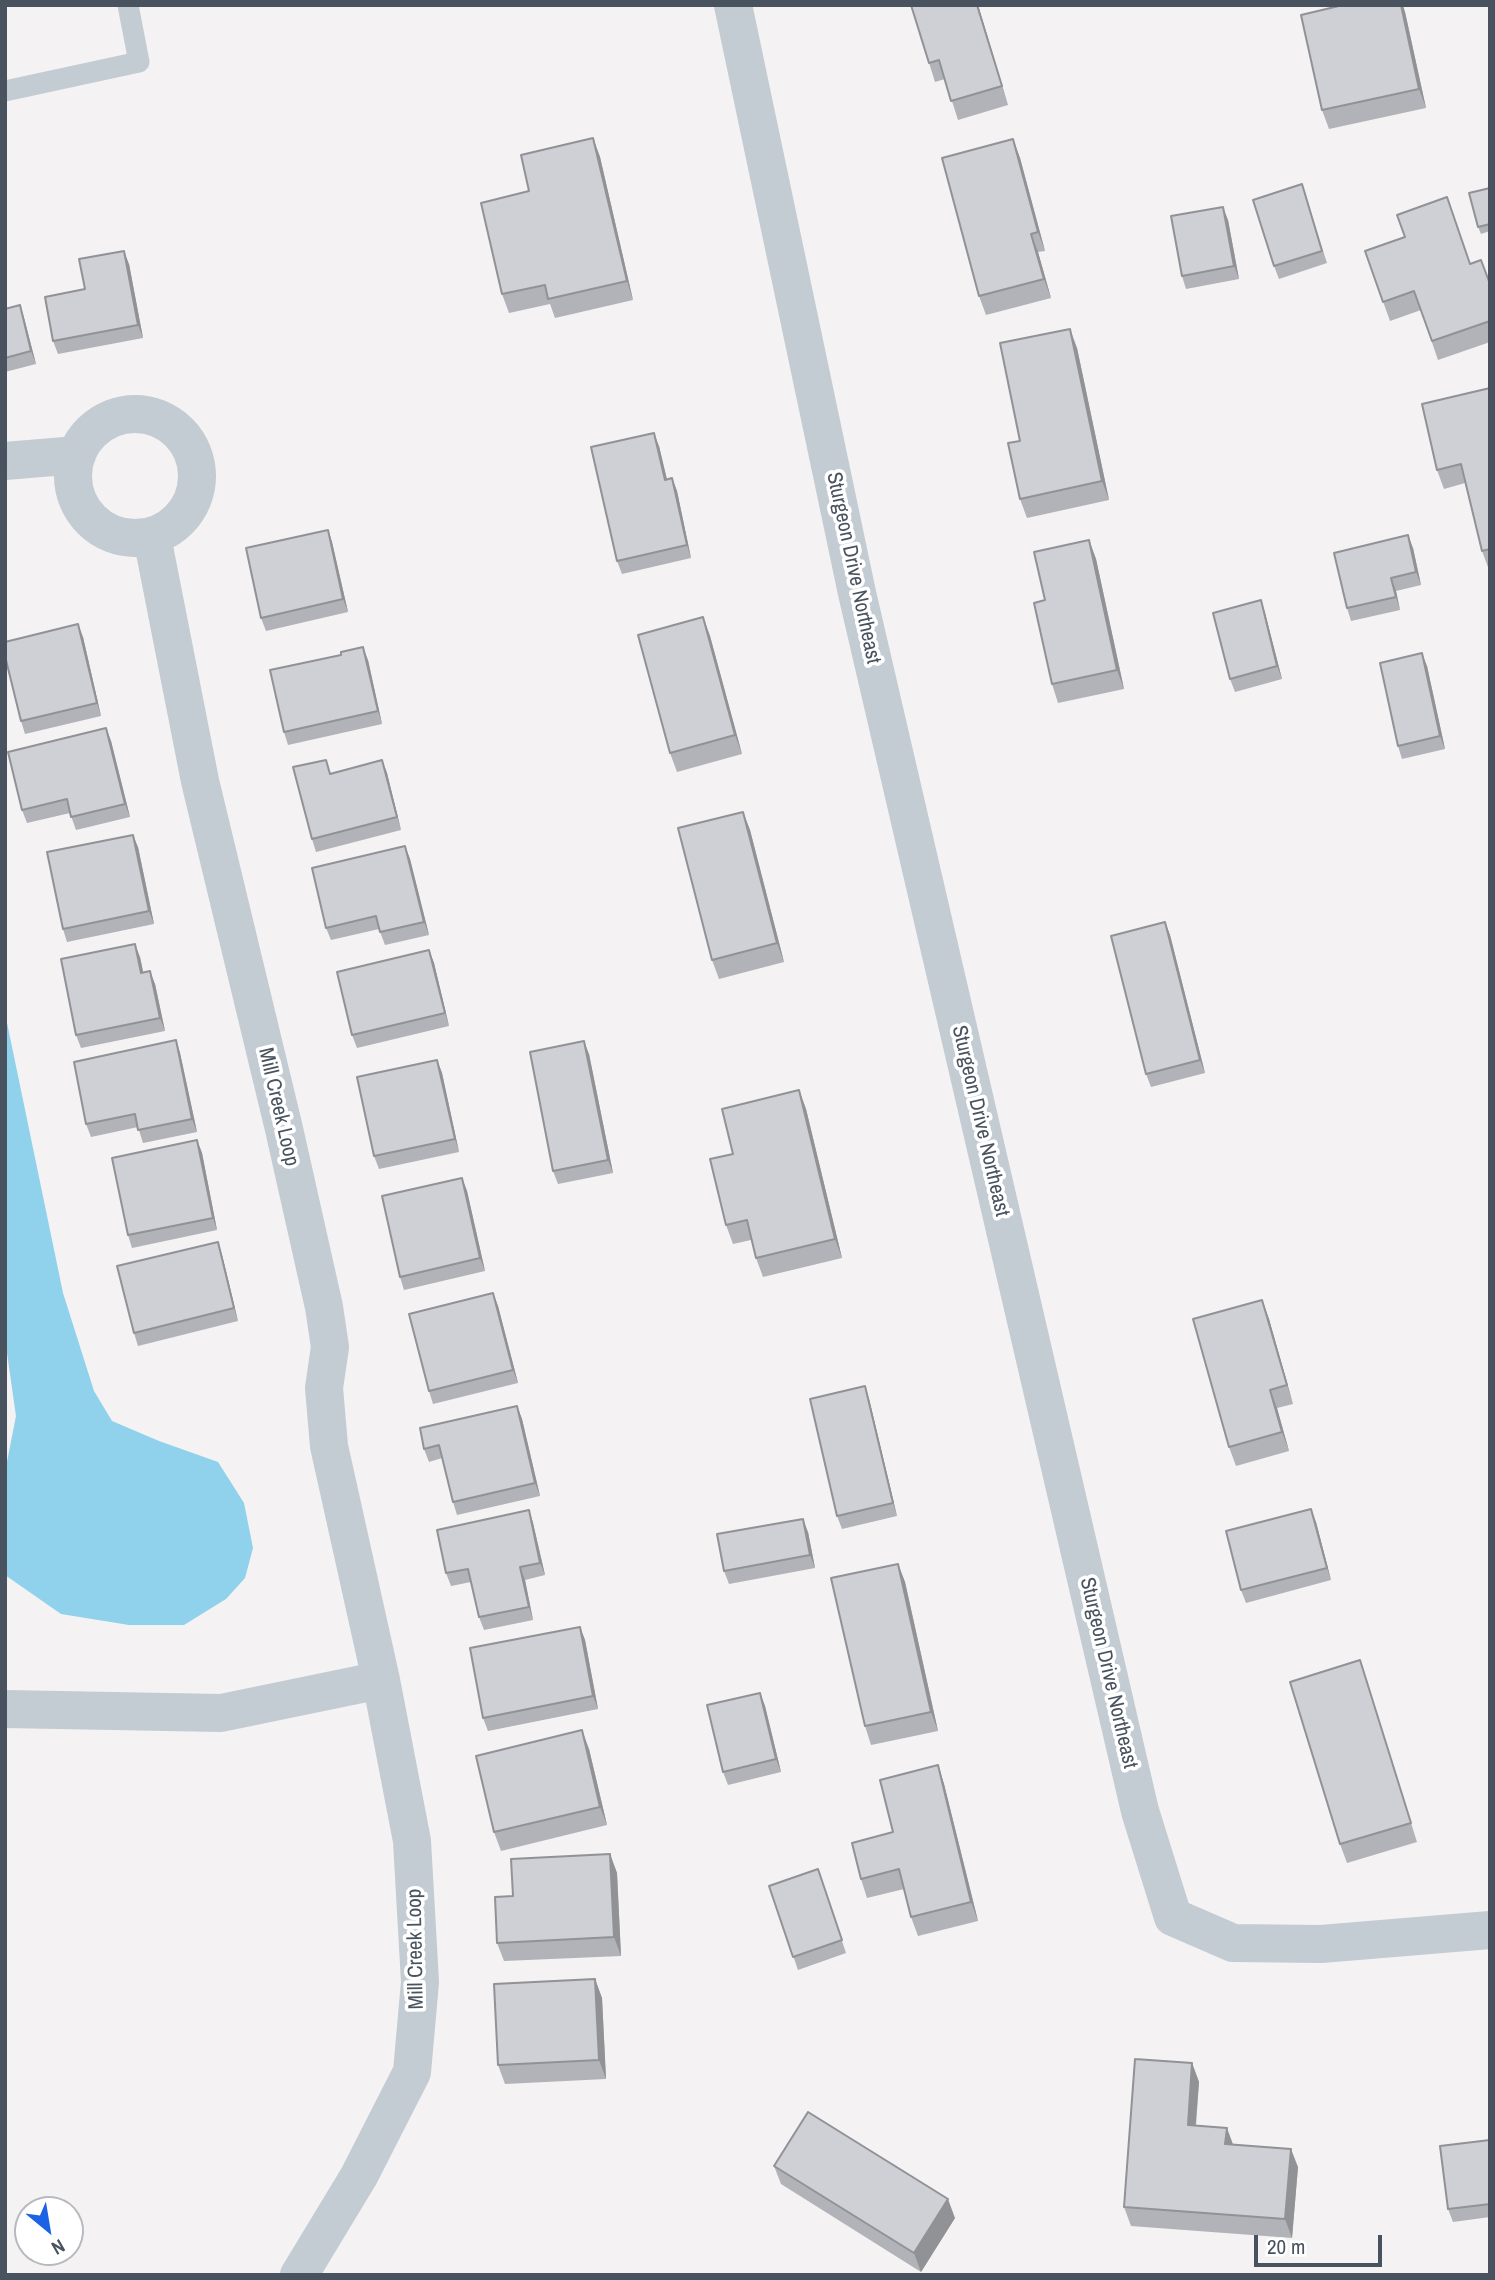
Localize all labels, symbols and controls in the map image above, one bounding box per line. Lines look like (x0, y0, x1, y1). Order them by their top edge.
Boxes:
street label: Sturgeon Drive Northeast (820, 470, 886, 666)
street label: Sturgeon Drive Northeast (946, 1023, 1014, 1219)
street label: Mill Creek Loop (252, 1045, 304, 1169)
street label: Sturgeon Drive Northeast (1074, 1575, 1142, 1771)
street label: Mill Creek Loop (402, 1888, 430, 2010)
north arrow (14, 2196, 84, 2266)
scale bar (1257, 2220, 1385, 2264)
text: 20 m (1267, 2232, 1305, 2261)
text: N (47, 2233, 70, 2262)

